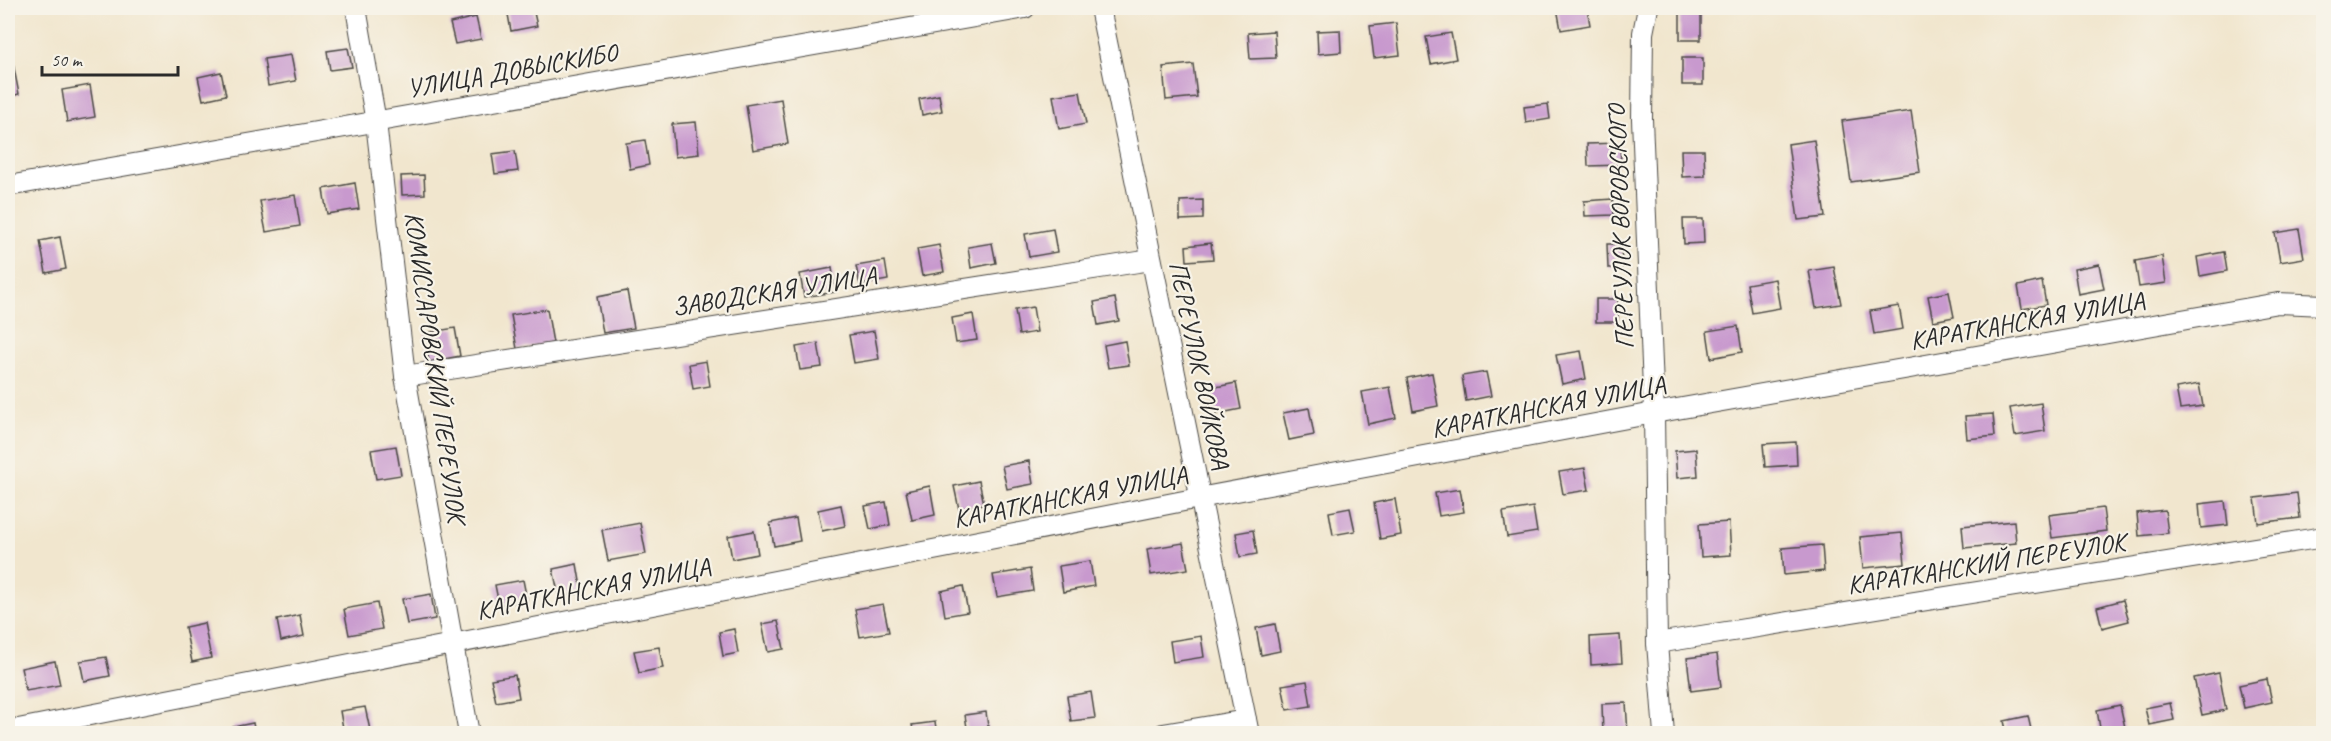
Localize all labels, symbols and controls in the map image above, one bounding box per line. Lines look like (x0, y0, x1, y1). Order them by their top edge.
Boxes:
street label: УЛИЦА ДОВЫСКИБО (404, 35, 623, 105)
scale bar (42, 39, 178, 77)
text: 50 m (51, 49, 84, 71)
street label: ПЕРЕУЛОК ВОРОВСКОГО (1600, 101, 1641, 350)
street label: КОМИССАРОВСКИЙ ПЕРЕУЛОК (397, 210, 474, 529)
street label: ПЕРЕУЛОК ВОЙКОВА (1161, 258, 1238, 473)
street label: ЗАВОДСКАЯ УЛИЦА (670, 259, 881, 324)
street label: КАРАТКАНСКАЯ УЛИЦА (1907, 283, 2148, 357)
street label: КАРАТКАНСКАЯ УЛИЦА (1428, 367, 1669, 445)
street label: КАРАТКАНСКАЯ УЛИЦА (950, 457, 1191, 535)
street label: КАРАТКАНСКИЙ ПЕРЕУЛОК (1845, 524, 2132, 602)
street label: КАРАТКАНСКАЯ УЛИЦА (473, 549, 714, 627)

